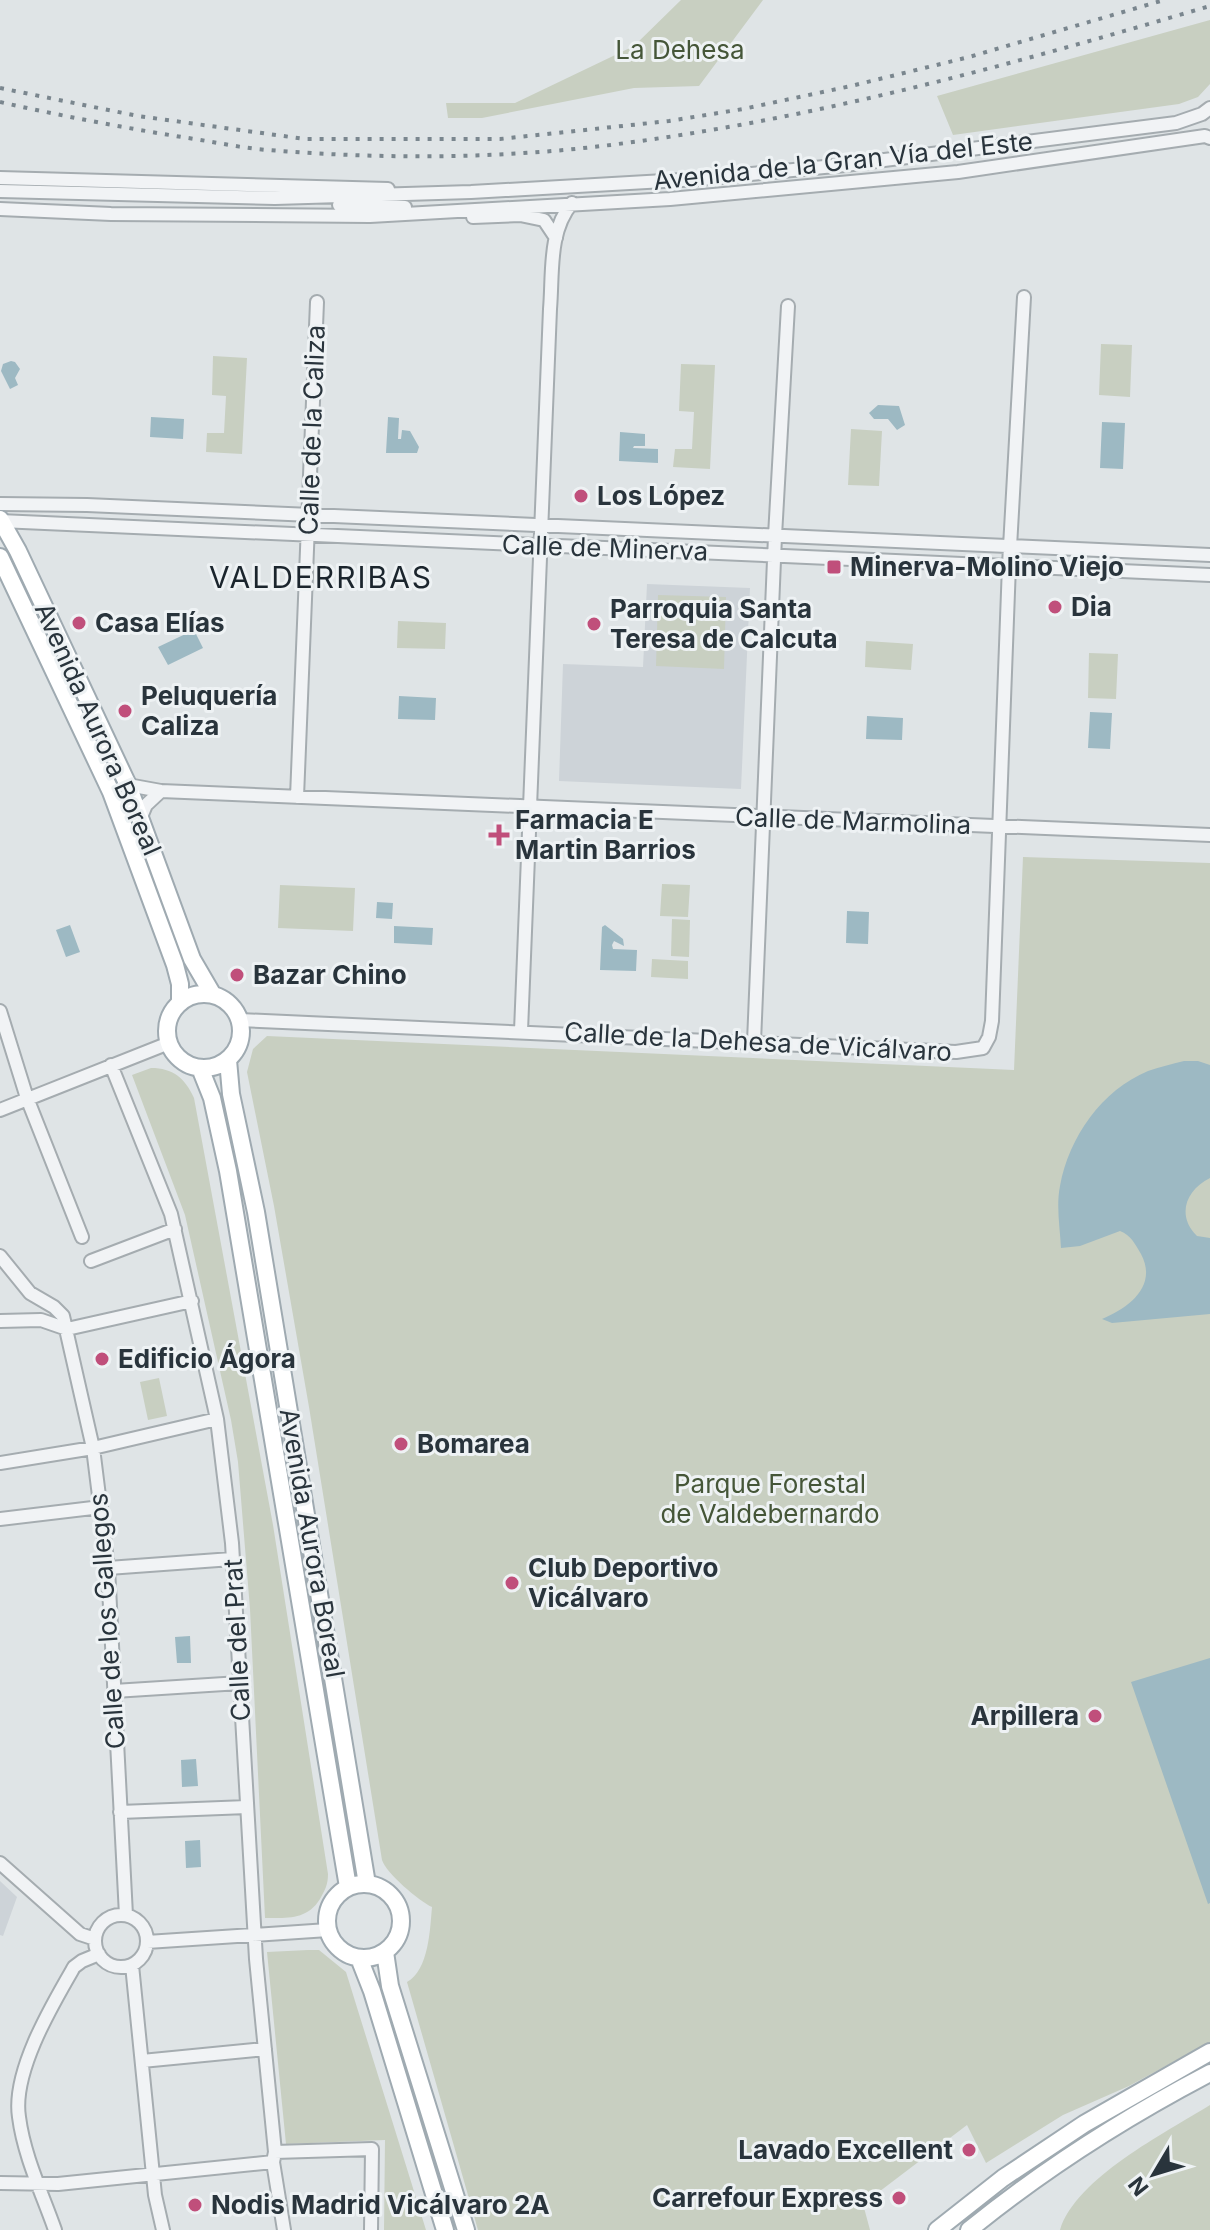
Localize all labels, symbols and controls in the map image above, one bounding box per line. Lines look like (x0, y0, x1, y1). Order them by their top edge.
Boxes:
park label: La Dehesa (615, 34, 745, 65)
street label: Avenida de la Gran Vía del Este (652, 125, 1034, 196)
street label: Calle de la Caliza (292, 324, 331, 536)
place label: Los López (597, 480, 725, 511)
marker: Los López (572, 487, 590, 505)
street label: Calle de Minerva (501, 528, 709, 567)
place label: Minerva-Molino Viejo (850, 551, 1124, 582)
marker: Minerva-Molino Viejo (825, 558, 843, 576)
district label: VALDERRIBAS (209, 559, 433, 595)
place label: Dia (1071, 591, 1112, 622)
place label: Parroquia Santa Teresa de Calcuta (610, 593, 838, 654)
street label: Avenida Aurora Boreal (29, 598, 168, 860)
marker: Dia (1046, 598, 1064, 616)
place label: Casa Elías (95, 607, 225, 638)
marker: Casa Elías (70, 614, 88, 632)
marker: Parroquia Santa Teresa de Calcuta (585, 615, 603, 633)
place label: Peluquería Caliza (141, 680, 277, 741)
marker: Peluquería Caliza (116, 702, 134, 720)
street label: Calle de Marmolina (734, 801, 972, 840)
place label: Farmacia E Martin Barrios (515, 804, 696, 865)
marker: Farmacia E Martin Barrios (490, 826, 508, 844)
place label: Bazar Chino (253, 959, 407, 990)
marker: Bazar Chino (228, 966, 246, 984)
street label: Calle de la Dehesa de Vicálvaro (563, 1016, 953, 1067)
place label: Edificio Ágora (118, 1343, 296, 1374)
marker: Edificio Ágora (93, 1350, 111, 1368)
street label: Avenida Aurora Boreal (274, 1406, 351, 1680)
place label: Bomarea (417, 1428, 530, 1459)
marker: Bomarea (392, 1435, 410, 1453)
park label: Parque Forestal de Valdebernardo (660, 1468, 880, 1529)
street label: Calle de los Gallegos (82, 1492, 131, 1750)
place label: Club Deportivo Vicálvaro (528, 1552, 718, 1613)
street label: Calle del Prat (217, 1558, 256, 1722)
marker: Club Deportivo Vicálvaro (503, 1574, 521, 1592)
place label: Arpillera (970, 1700, 1079, 1731)
marker: Arpillera (1086, 1707, 1104, 1725)
place label: Lavado Excellent (738, 2134, 953, 2165)
north arrow (1114, 2134, 1194, 2214)
marker: Lavado Excellent (960, 2141, 978, 2159)
text: N (1123, 2172, 1154, 2201)
place label: Carrefour Express (652, 2182, 883, 2213)
place label: Nodis Madrid Vicálvaro 2A (211, 2189, 550, 2220)
marker: Carrefour Express (890, 2189, 908, 2207)
marker: Nodis Madrid Vicálvaro 2A (186, 2196, 204, 2214)

